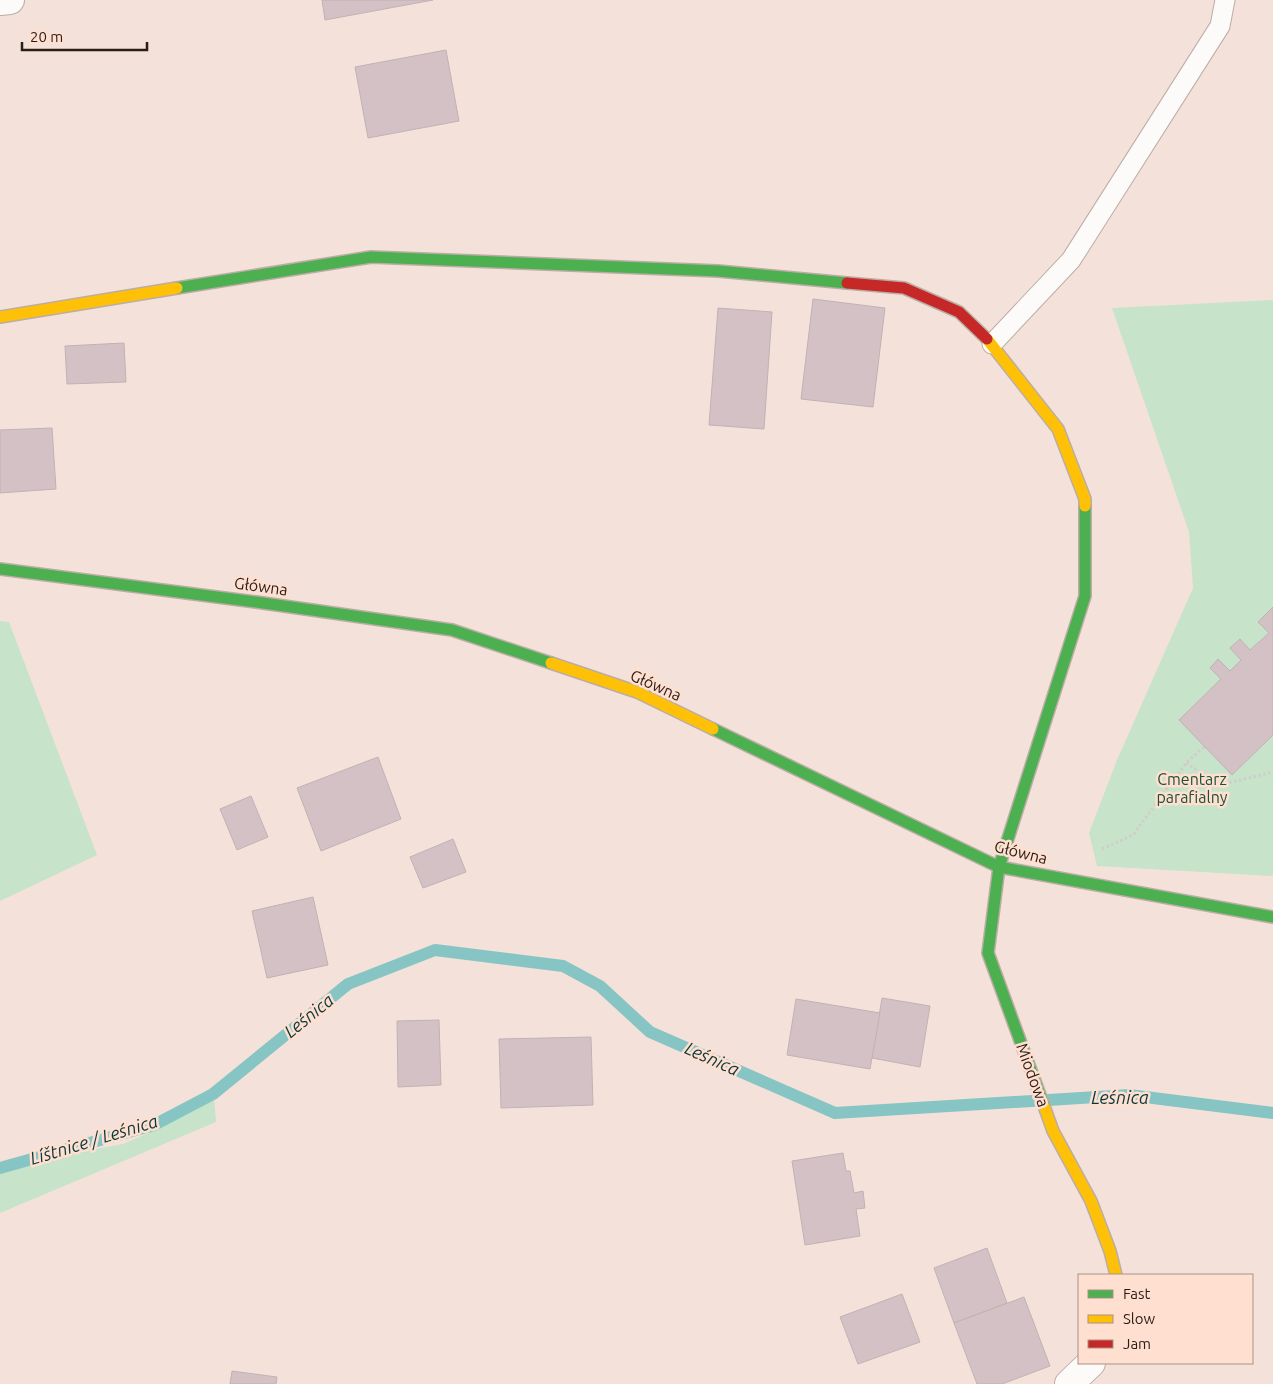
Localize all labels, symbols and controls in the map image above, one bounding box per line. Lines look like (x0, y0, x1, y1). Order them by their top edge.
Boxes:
scale bar (22, 20, 148, 52)
text: 20 m (30, 28, 63, 45)
street label: Główna (233, 573, 289, 599)
street label: Główna (628, 666, 684, 704)
park label: Cmentarz parafialny (1157, 770, 1228, 806)
street label: Główna (993, 837, 1049, 867)
water label: Leśnica (280, 989, 337, 1041)
water label: Leśnica (682, 1037, 743, 1079)
street label: Miodowa (1013, 1041, 1053, 1109)
water label: Leśnica (1091, 1087, 1149, 1107)
water label: Líštnice / Leśnica (27, 1110, 160, 1168)
legend (1078, 1274, 1253, 1364)
text: Fast (1123, 1285, 1151, 1302)
text: Slow (1123, 1310, 1156, 1327)
text: Jam (1123, 1335, 1151, 1352)

